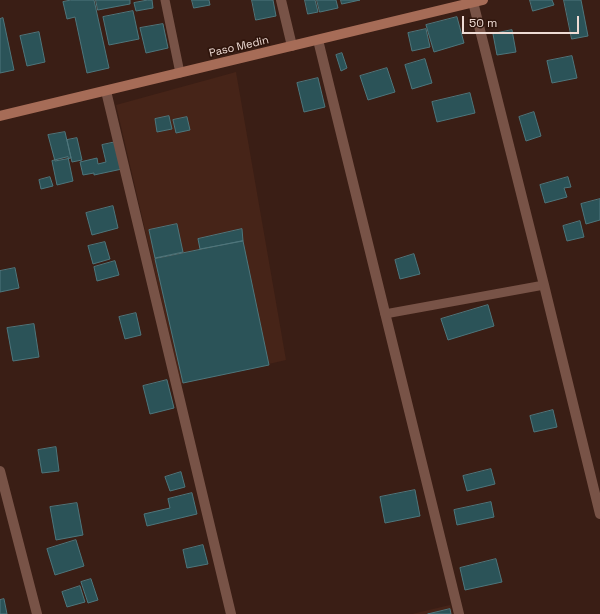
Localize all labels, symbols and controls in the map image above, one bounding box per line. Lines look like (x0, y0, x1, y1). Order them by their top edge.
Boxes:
scale bar (464, 8, 581, 34)
text: 50 m (469, 15, 497, 31)
street label: Paso Medin (208, 34, 270, 60)

